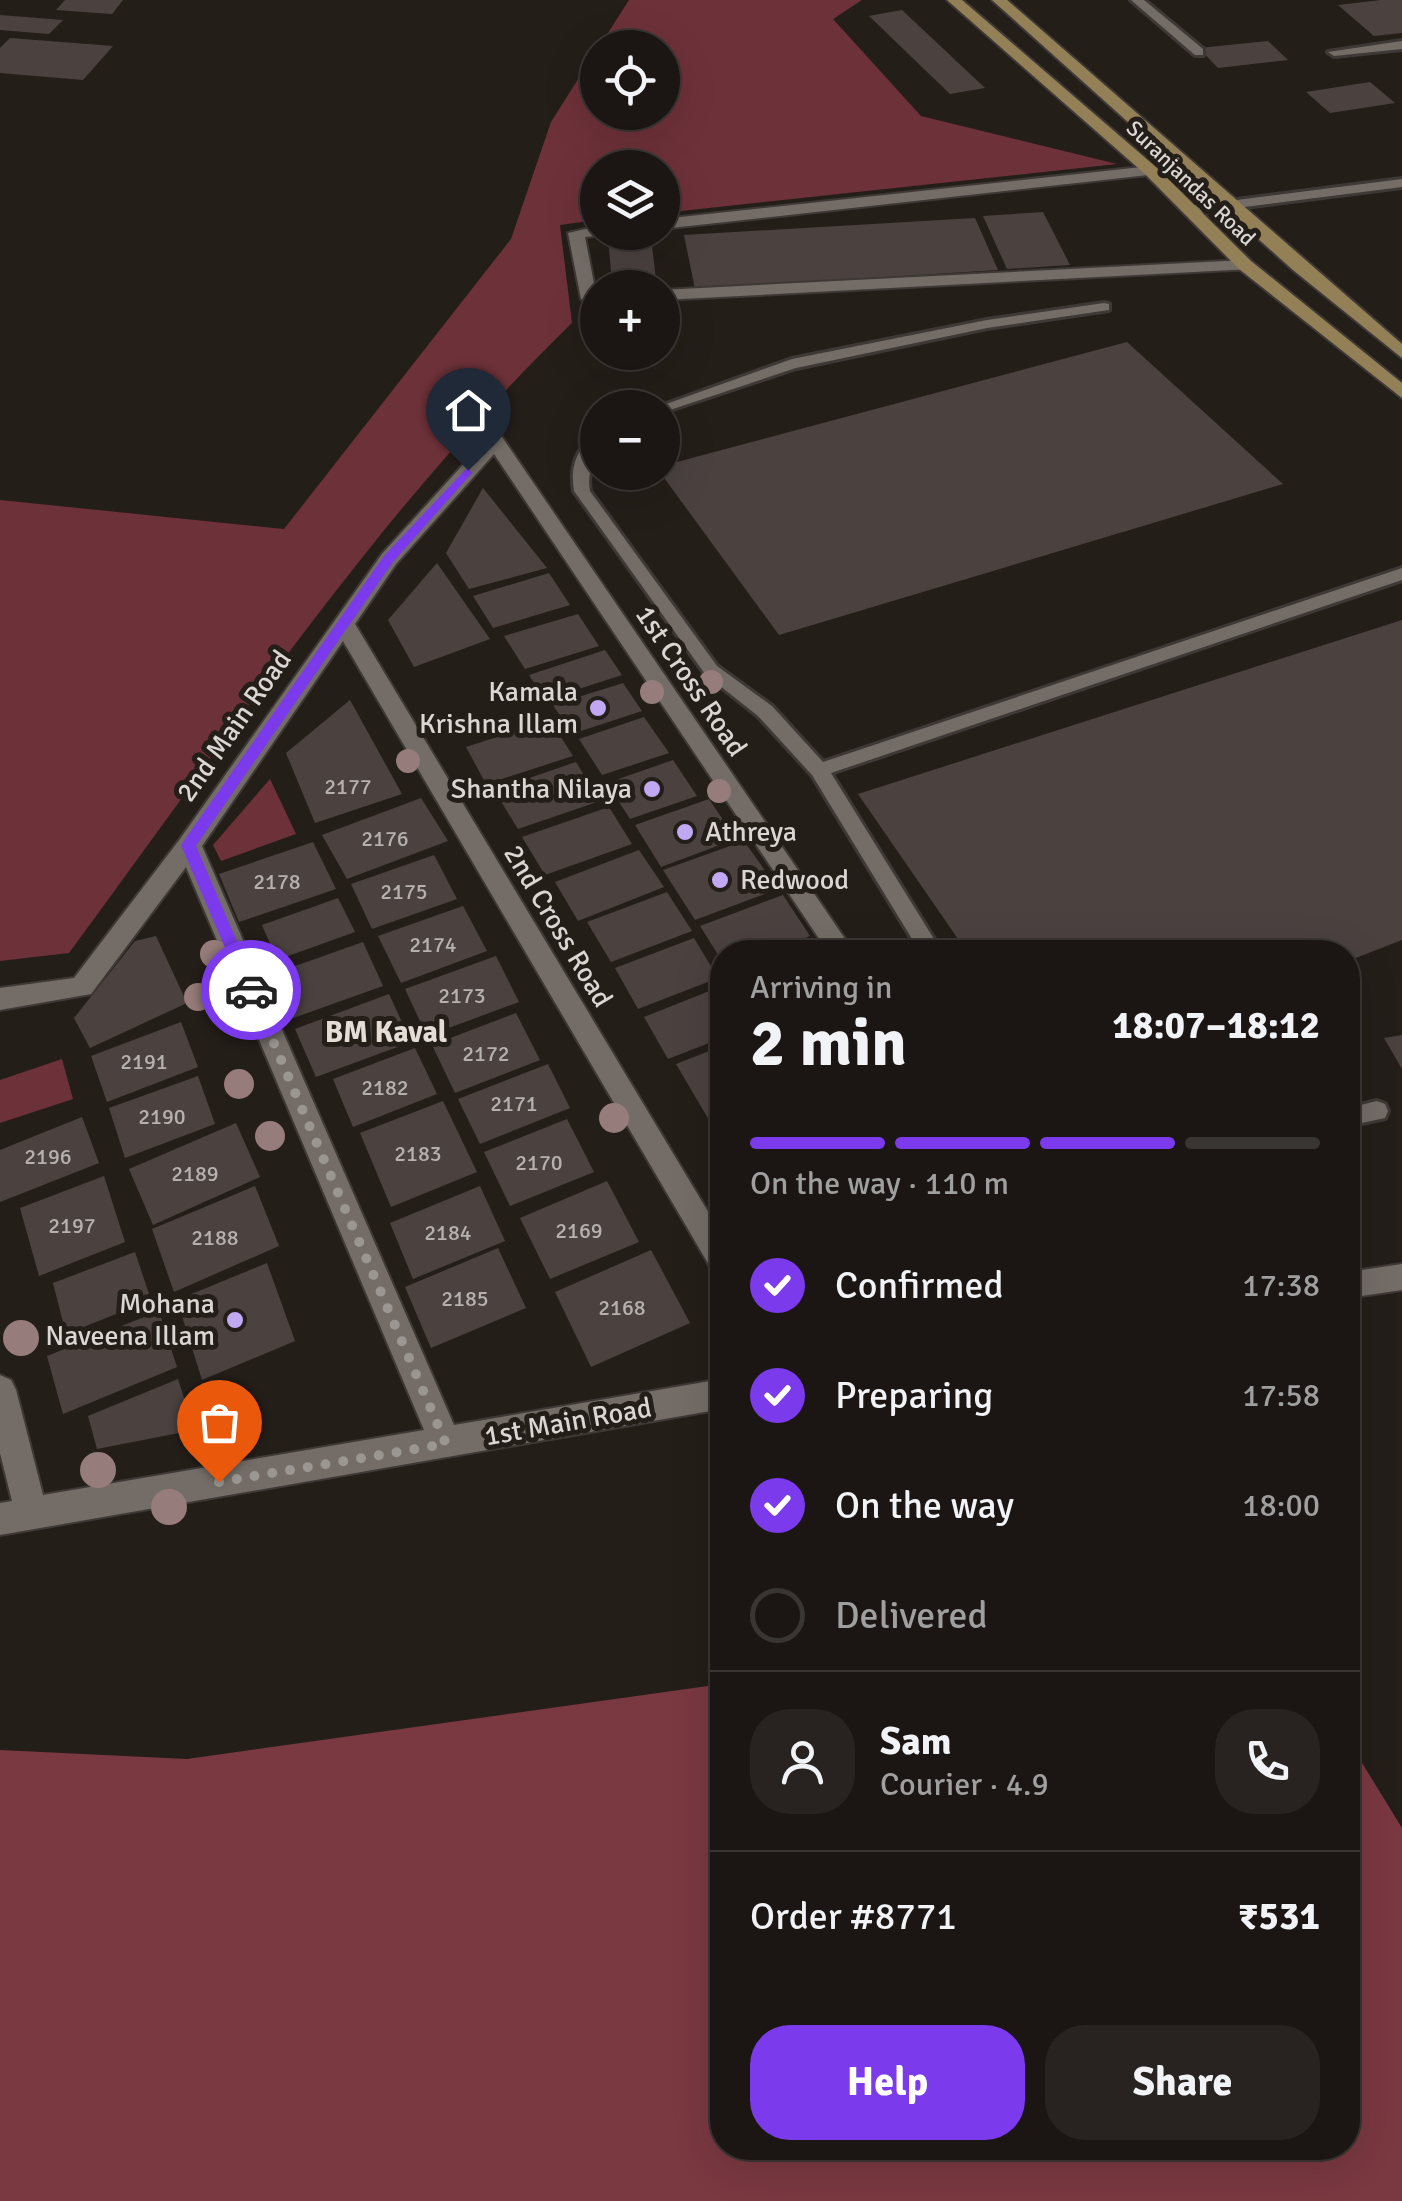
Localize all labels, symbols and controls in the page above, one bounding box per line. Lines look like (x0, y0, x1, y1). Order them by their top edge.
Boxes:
map controls (580, 30, 680, 490)
button: locate (580, 30, 680, 130)
street label: Suranjandas Road (1121, 115, 1261, 251)
button: layers (580, 150, 680, 250)
button: + (580, 270, 680, 370)
pin (426, 368, 511, 471)
icon: home (441, 383, 496, 438)
button: − (580, 390, 680, 490)
street label: 1st Cross Road (628, 599, 754, 763)
street label: 2nd Main Road (169, 644, 299, 808)
place label: Kamala Krishna Illam (419, 675, 578, 741)
marker: Kamala Krishna Illam (587, 697, 609, 719)
place label: Shantha Nilaya (451, 772, 632, 806)
house number: 2177 (324, 773, 372, 800)
marker: Shantha Nilaya (641, 778, 663, 800)
place label: Athreya (705, 815, 797, 849)
marker: Athreya (674, 821, 696, 843)
house number: 2176 (361, 825, 409, 852)
street label: 2nd Cross Road (496, 839, 620, 1013)
place label: Redwood (740, 863, 849, 897)
house number: 2178 (253, 868, 301, 895)
marker: Redwood (709, 869, 731, 891)
house number: 2175 (380, 878, 428, 905)
house number: 2174 (409, 931, 457, 958)
courier (201, 940, 301, 1040)
icon: car (224, 963, 279, 1018)
text: Arriving in (750, 968, 892, 1007)
house number: 2173 (438, 982, 486, 1009)
text: 18:07–18:12 (1112, 1002, 1320, 1049)
text: 2 min (750, 1004, 907, 1084)
district label: BM Kaval (325, 1014, 447, 1051)
house number: 2172 (462, 1040, 510, 1067)
house number: 2191 (120, 1048, 168, 1075)
house number: 2182 (361, 1074, 409, 1101)
house number: 2171 (490, 1090, 538, 1117)
house number: 2190 (138, 1103, 186, 1130)
house number: 2183 (394, 1140, 442, 1167)
house number: 2196 (24, 1143, 72, 1170)
house number: 2170 (515, 1149, 563, 1176)
house number: 2189 (171, 1160, 219, 1187)
text: On the way · 110 m (750, 1164, 1009, 1203)
house number: 2197 (48, 1212, 96, 1239)
house number: 2169 (555, 1217, 603, 1244)
house number: 2184 (424, 1219, 472, 1246)
house number: 2188 (191, 1224, 239, 1251)
icon: check (750, 1258, 805, 1313)
text: Confirmed (835, 1262, 1004, 1309)
text: 17:38 (1242, 1266, 1320, 1305)
house number: 2185 (441, 1285, 489, 1312)
place label: Mohana Naveena Illam (45, 1287, 215, 1353)
house number: 2168 (598, 1294, 646, 1321)
marker: Mohana Naveena Illam (224, 1309, 246, 1331)
icon: check (750, 1368, 805, 1423)
text: Preparing (835, 1372, 993, 1419)
text: 17:58 (1242, 1376, 1320, 1415)
pin (177, 1380, 262, 1483)
street label: 1st Main Road (482, 1391, 654, 1453)
icon: bag (192, 1395, 247, 1450)
icon: check (750, 1478, 805, 1533)
text: On the way (835, 1482, 1014, 1529)
text: 18:00 (1242, 1486, 1320, 1525)
text: Delivered (835, 1592, 988, 1639)
button: person (750, 1709, 855, 1814)
button: phone (1215, 1709, 1320, 1814)
text: Sam (880, 1718, 951, 1765)
text: Courier · 4.9 (880, 1765, 1049, 1804)
text: Order #8771 (750, 1893, 957, 1940)
text: ₹531 (1238, 1893, 1320, 1940)
button: Help (750, 2025, 1025, 2140)
button: Share (1045, 2025, 1320, 2140)

